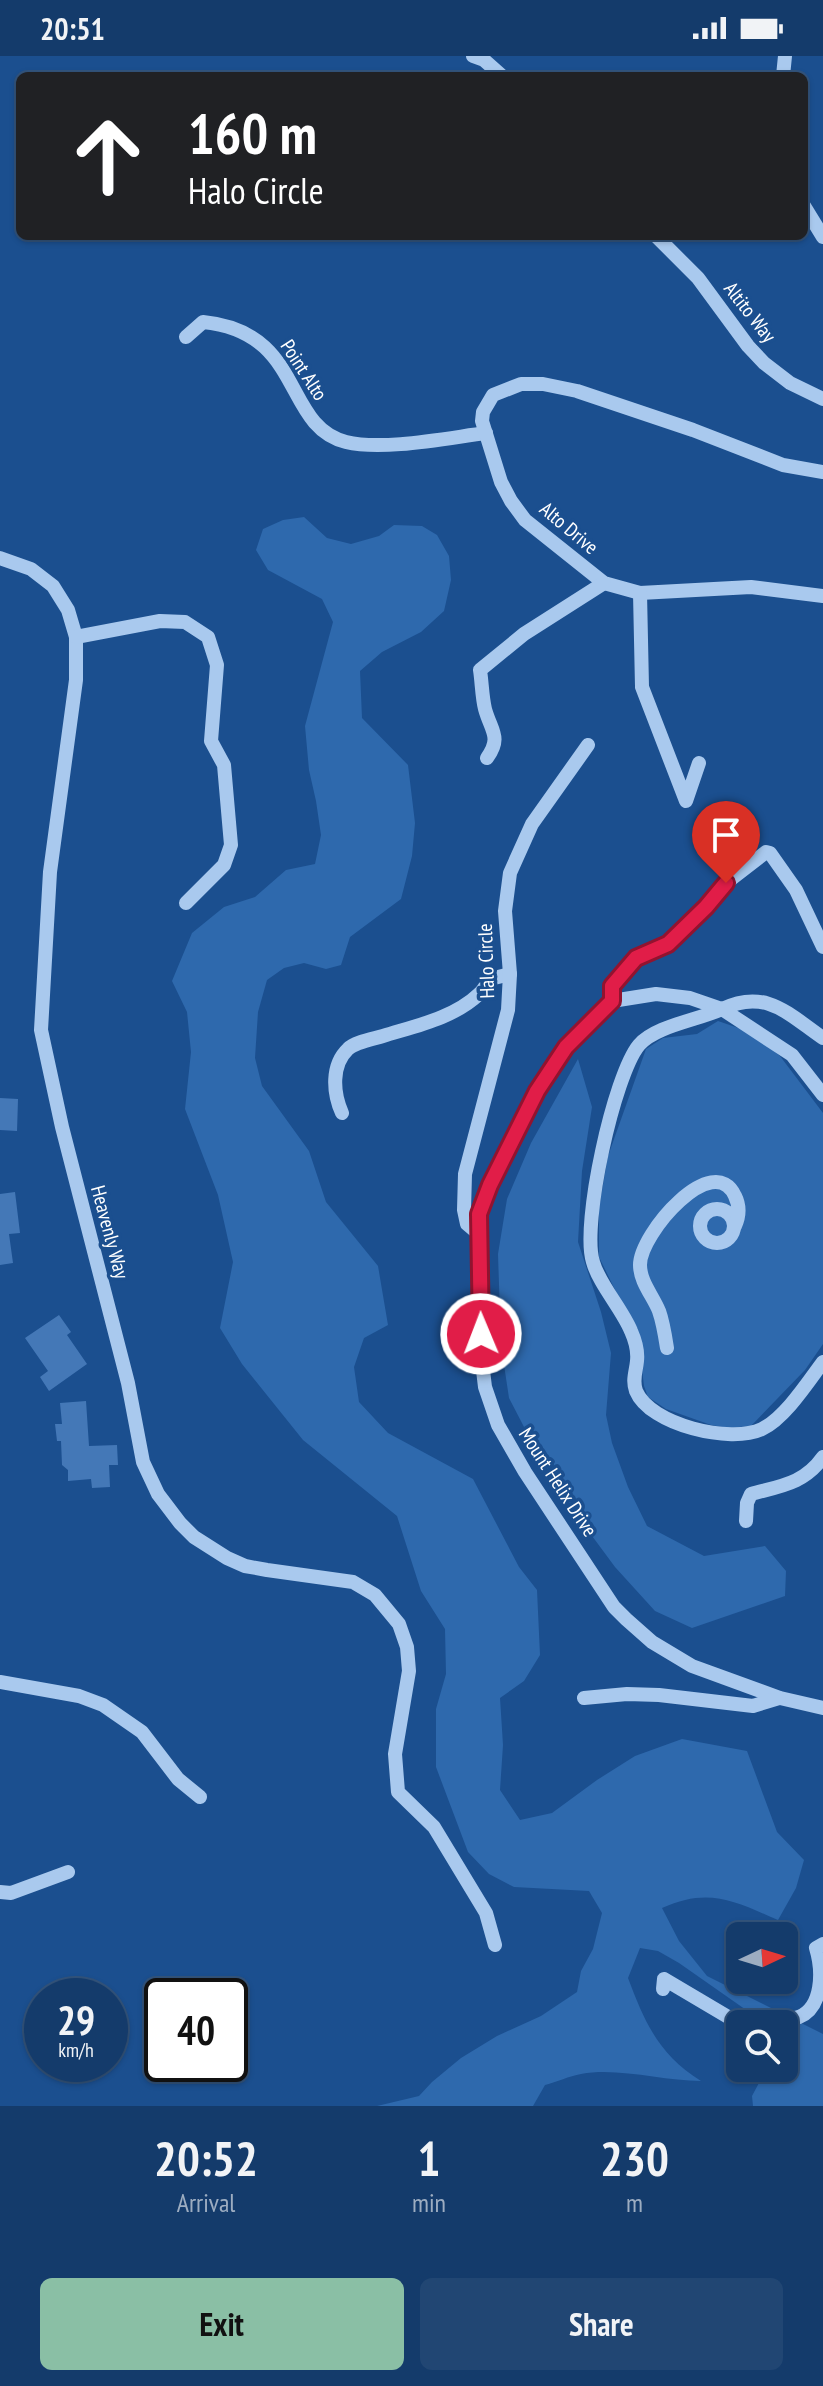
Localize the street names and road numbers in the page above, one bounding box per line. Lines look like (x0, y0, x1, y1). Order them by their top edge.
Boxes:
street label: Altito Way (718, 276, 782, 348)
street label: Point Alto (275, 335, 333, 405)
street label: Alto Drive (534, 496, 604, 560)
street label: Halo Circle (472, 923, 500, 999)
street label: Heavenly Way (85, 1182, 135, 1282)
street label: Mount Helix Drive (513, 1423, 603, 1541)

